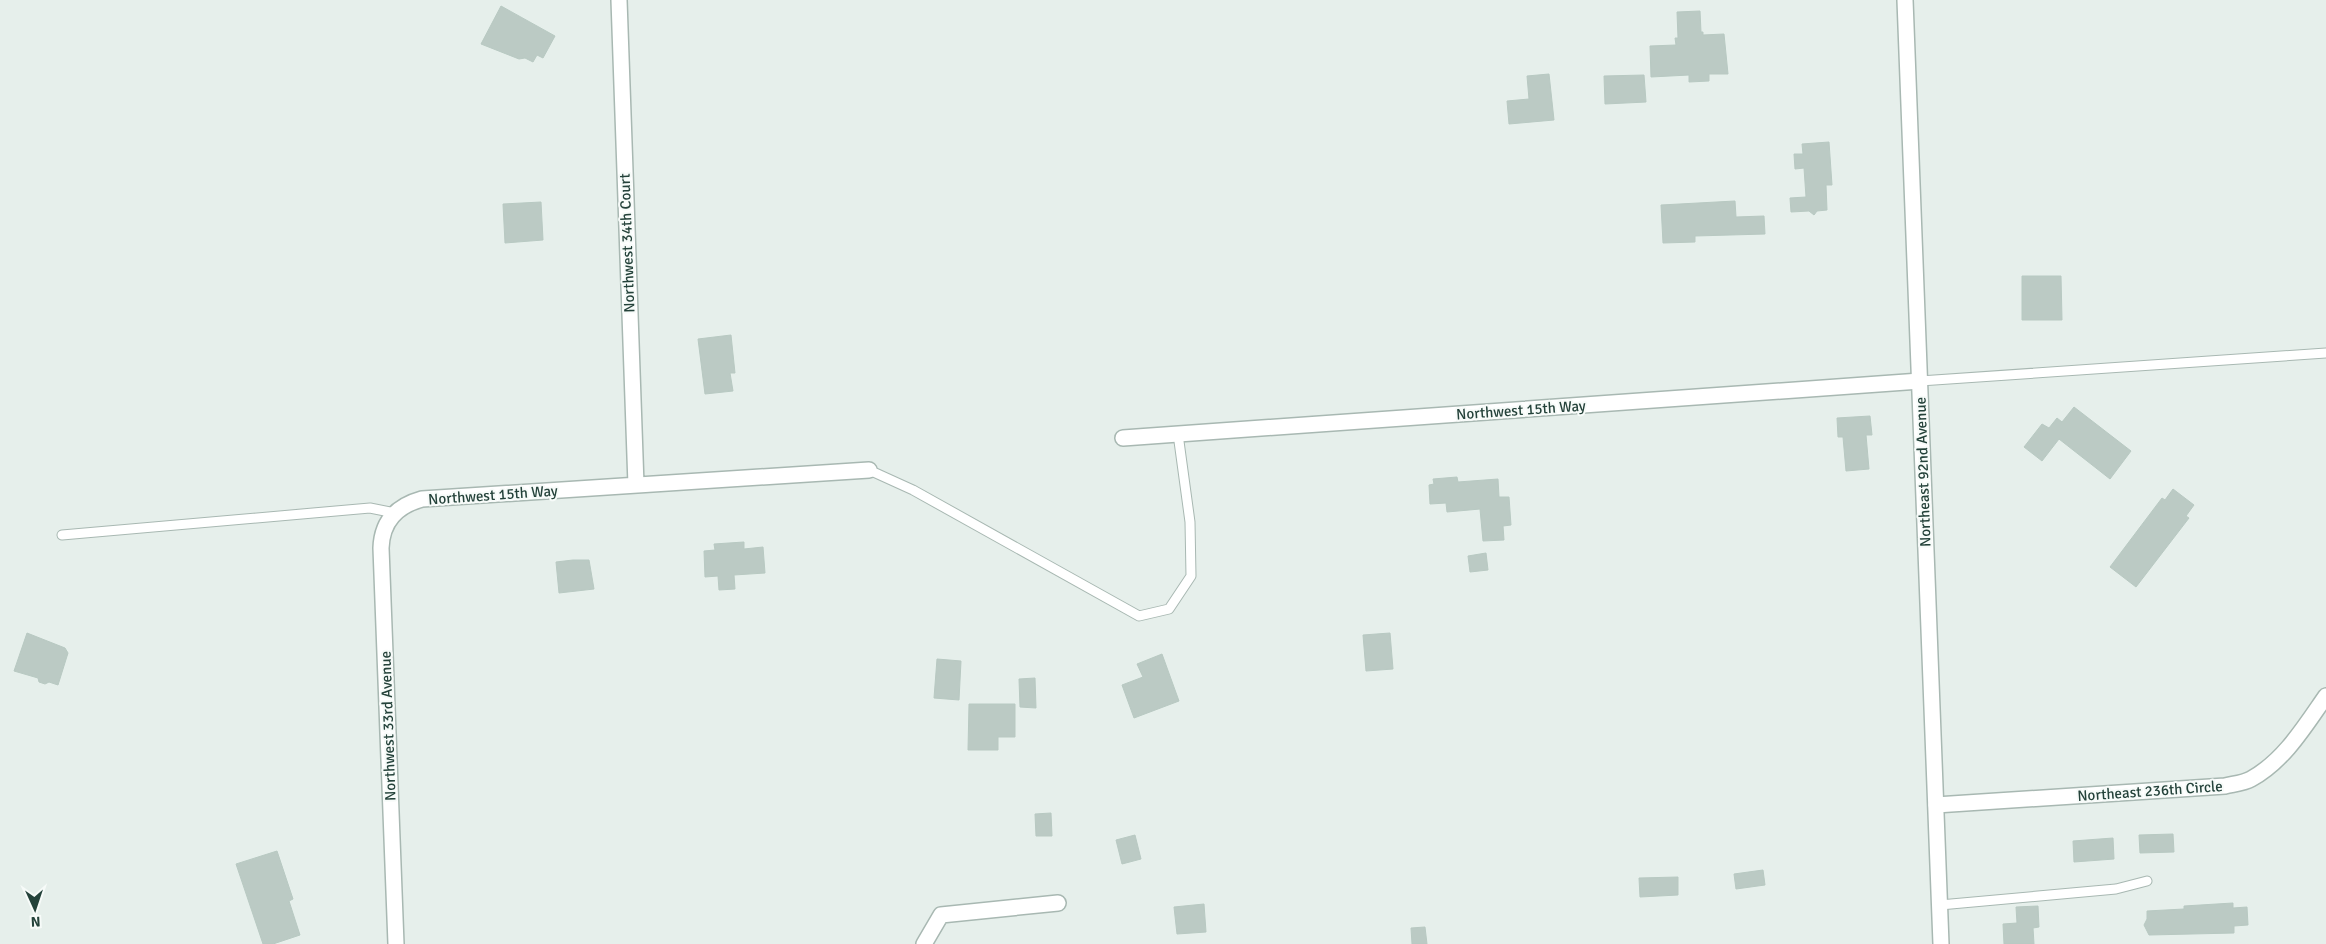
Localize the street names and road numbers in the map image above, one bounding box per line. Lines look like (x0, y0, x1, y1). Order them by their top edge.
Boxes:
street label: Northwest 34th Court (616, 173, 638, 313)
street label: Northwest 15th Way (1456, 396, 1586, 424)
street label: Northeast 92nd Avenue (1911, 397, 1935, 547)
street label: Northwest 15th Way (428, 481, 558, 509)
street label: Northwest 33rd Avenue (376, 651, 400, 801)
street label: Northeast 236th Circle (2077, 777, 2223, 805)

